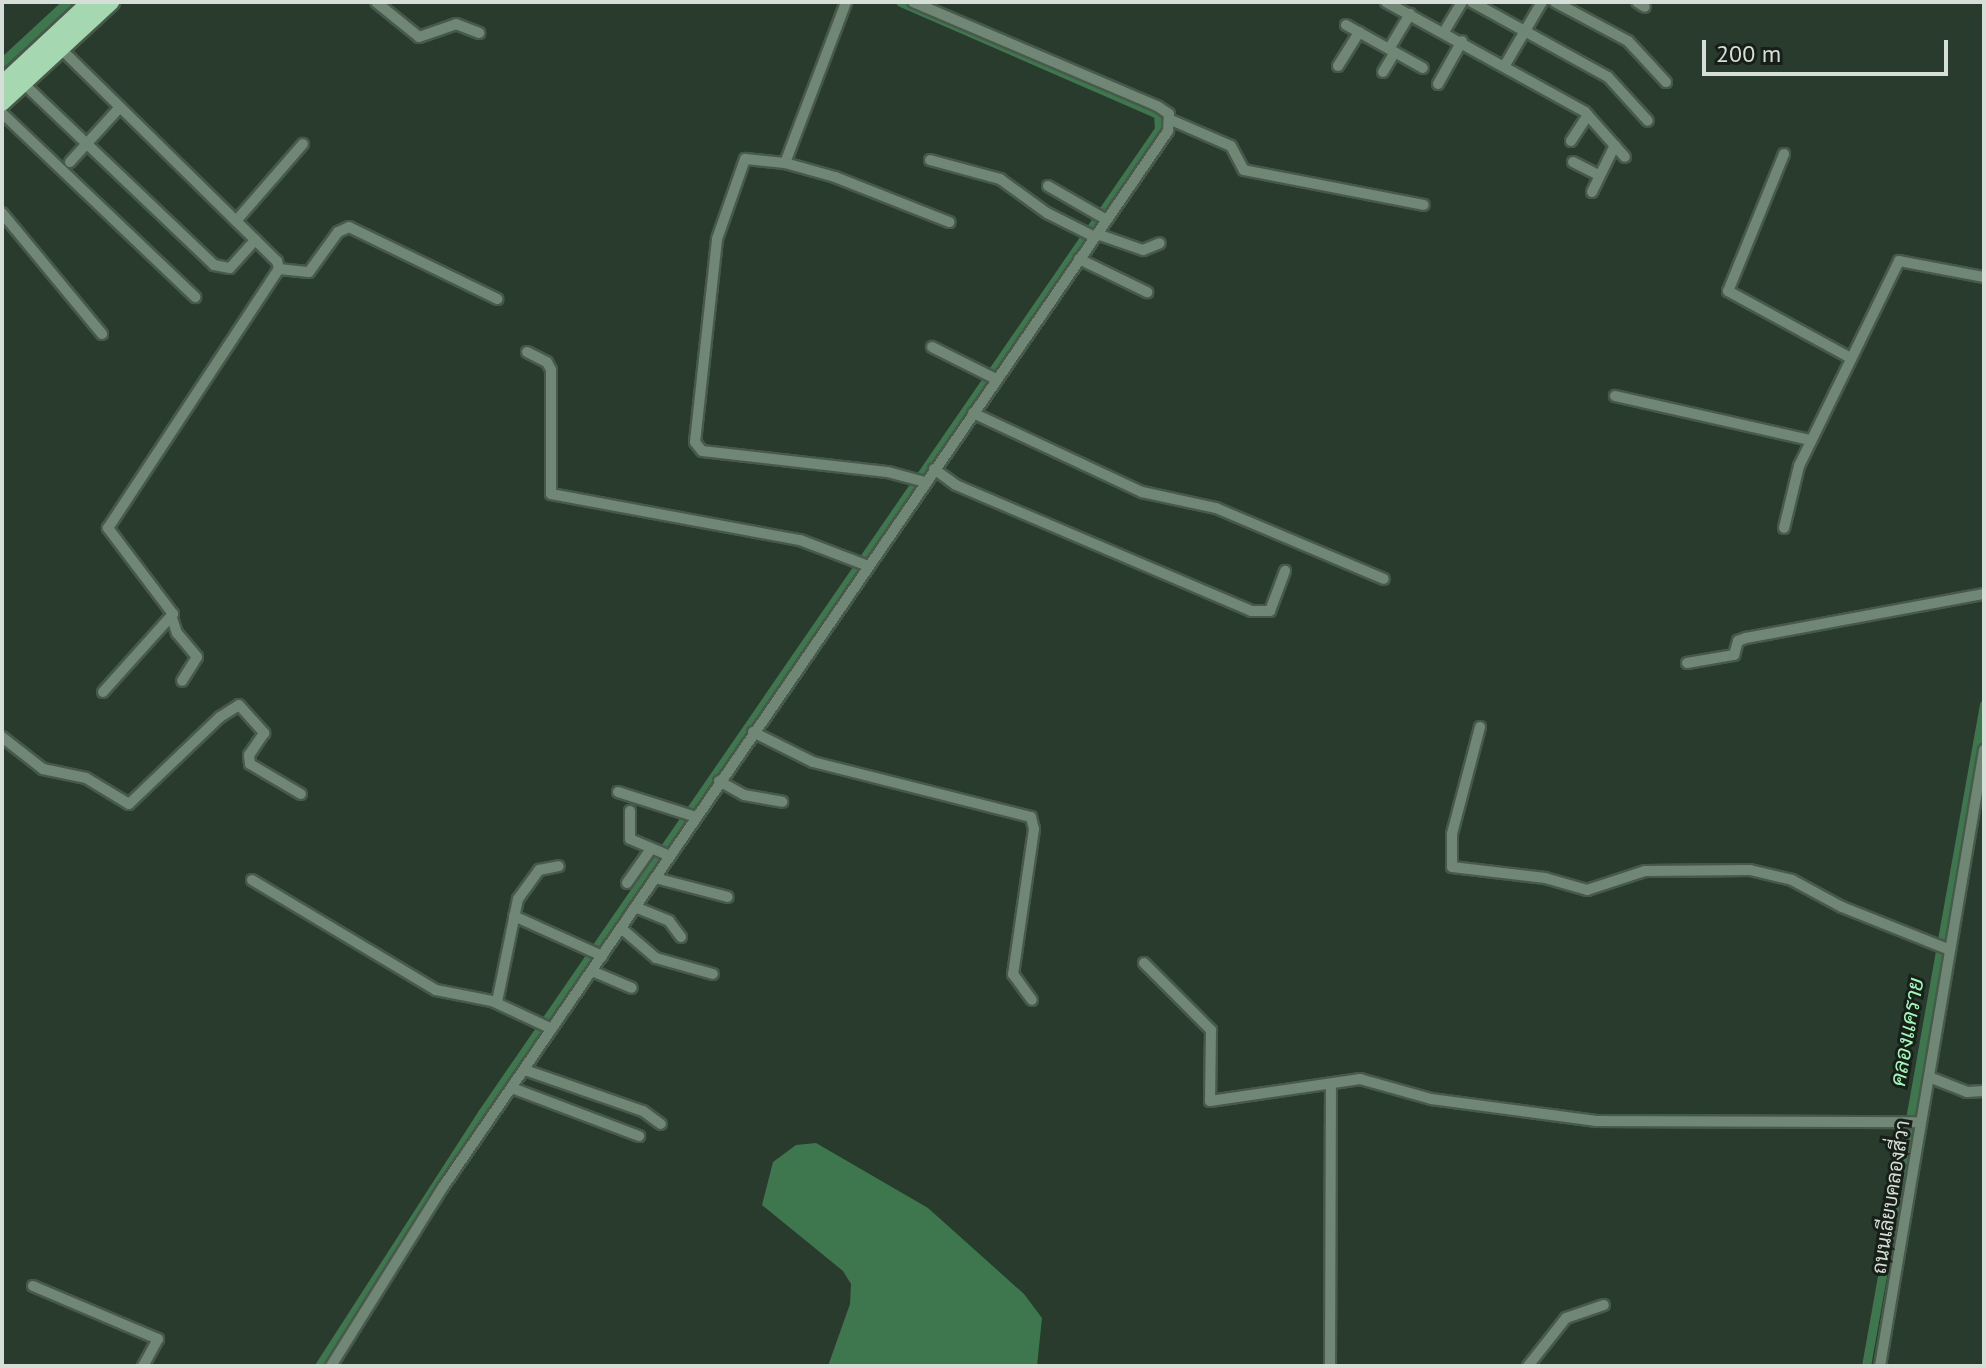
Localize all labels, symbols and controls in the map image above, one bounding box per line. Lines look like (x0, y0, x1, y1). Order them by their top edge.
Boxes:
scale bar (1706, 24, 1952, 74)
text: 200 m (1716, 38, 1781, 69)
water label: คลองเเคราย (1884, 976, 1930, 1088)
street label: ถนนเลียบคลองสี่วา (1867, 1118, 1915, 1276)

